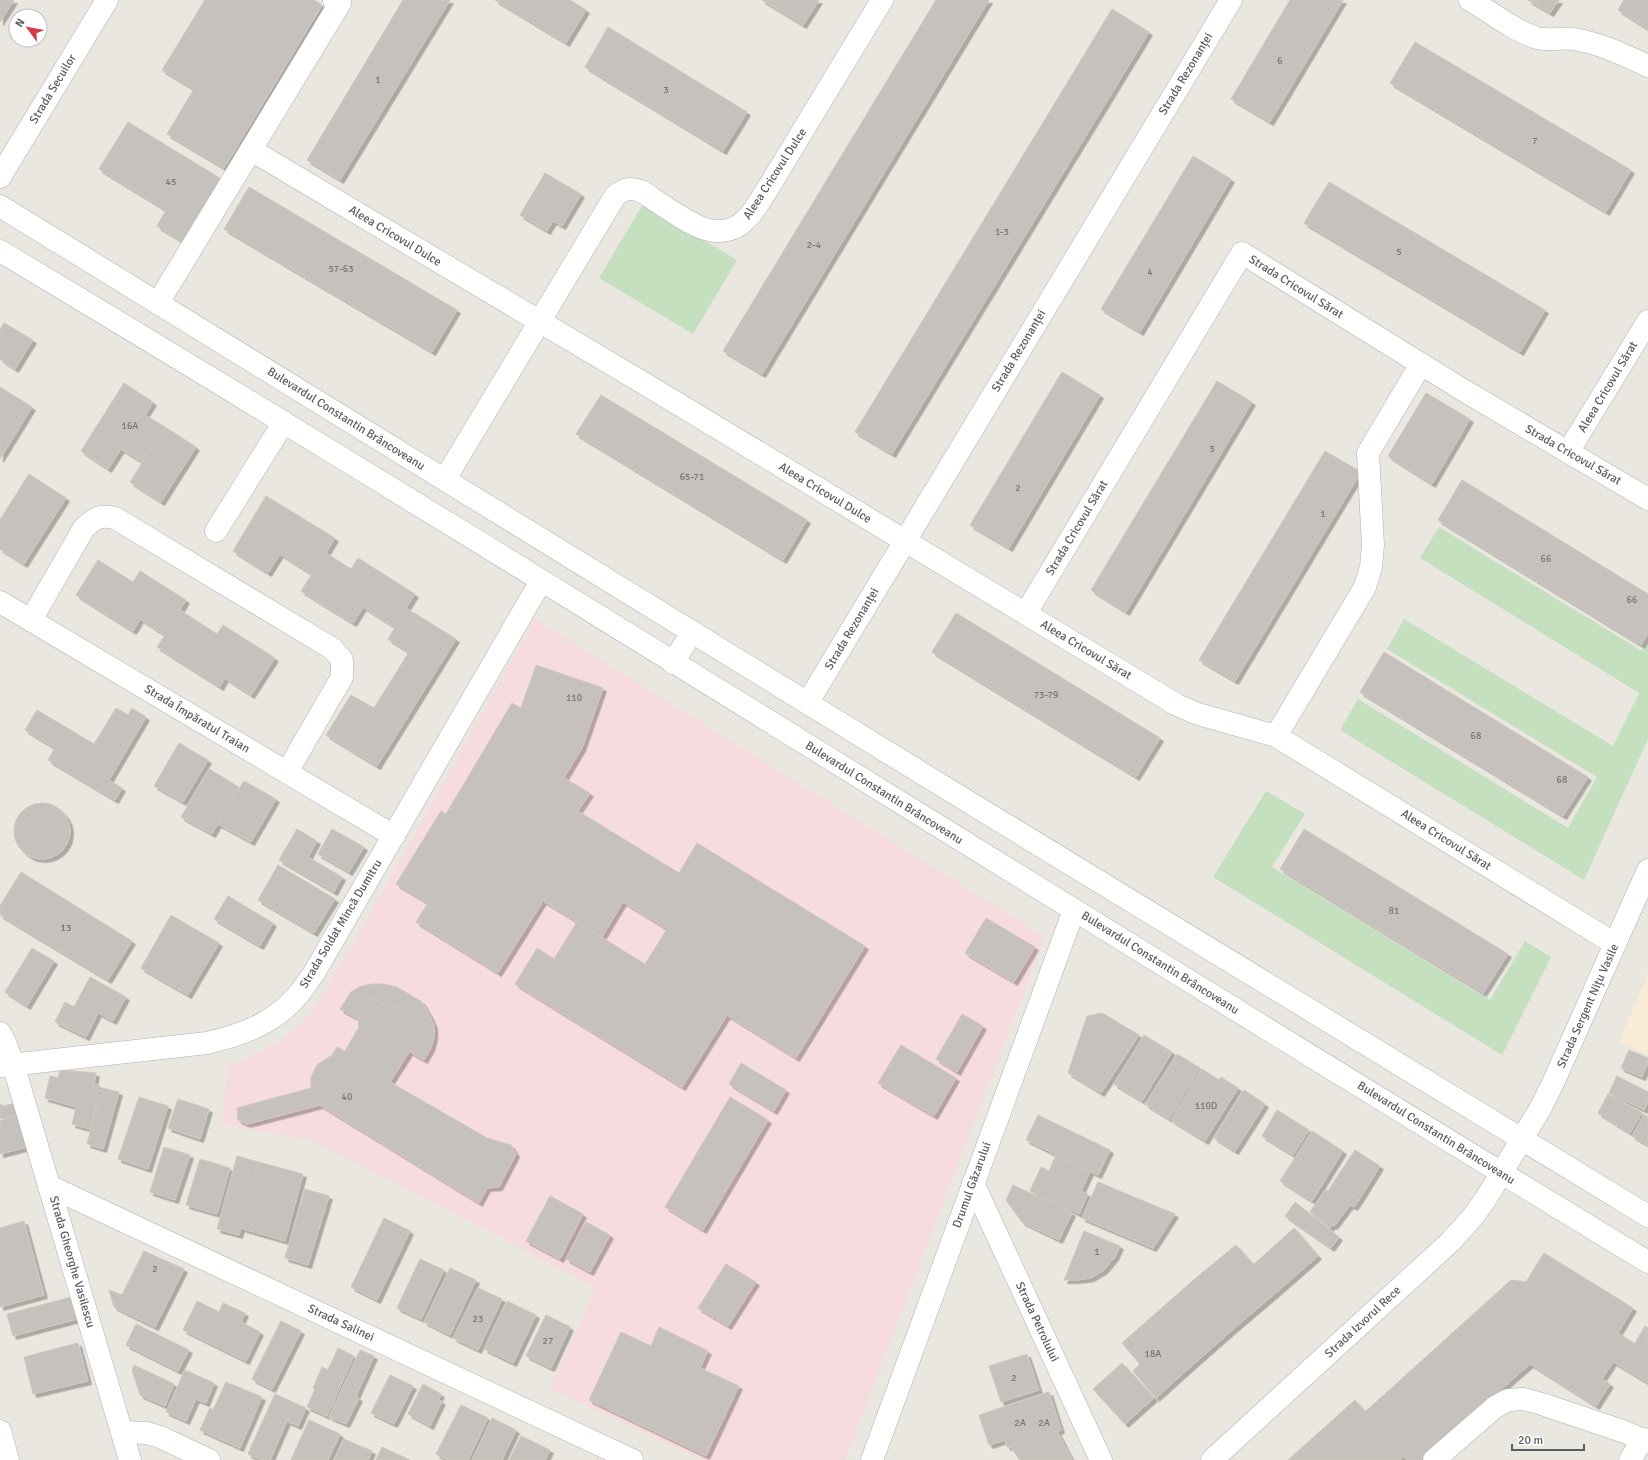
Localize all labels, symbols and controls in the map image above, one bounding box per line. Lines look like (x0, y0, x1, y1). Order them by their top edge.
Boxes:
north arrow (8, 8, 48, 48)
text: N (12, 16, 27, 30)
street label: Strada Rezonanței (1156, 30, 1216, 118)
street label: Strada Secuilor (26, 51, 80, 126)
house number: 6 (1277, 55, 1283, 67)
house number: 1 (375, 74, 381, 86)
house number: 3 (663, 84, 669, 96)
street label: Aleea Cricovul Dulce (740, 126, 810, 222)
house number: 7 (1532, 135, 1538, 147)
house number: 45 (166, 176, 176, 188)
street label: Aleea Cricovul Dulce (346, 202, 444, 270)
house number: 1-3 (995, 226, 1009, 238)
house number: 2-4 (807, 239, 822, 251)
house number: 5 (1396, 246, 1402, 258)
street label: Strada Cricovul Sărat (1246, 252, 1346, 322)
house number: 57-63 (328, 263, 354, 275)
house number: 4 (1147, 266, 1153, 278)
street label: Strada Rezonanței (989, 307, 1049, 395)
street label: Aleea Cricovul Sărat (1575, 339, 1641, 435)
street label: Bulevardul Constantin Brâncoveanu (264, 364, 428, 474)
house number: 16A (122, 420, 138, 432)
street label: Strada Cricovul Sărat (1522, 421, 1624, 489)
house number: 3 (1209, 443, 1215, 455)
street label: Aleea Cricovul Dulce (776, 459, 874, 527)
house number: 65-71 (680, 471, 704, 483)
street label: Strada Cricovul Sărat (1043, 478, 1111, 578)
house number: 2 (1015, 482, 1021, 494)
house number: 1 (1320, 508, 1326, 520)
house number: 66 (1541, 553, 1551, 565)
street label: Strada Rezonanței (822, 585, 882, 673)
house number: 66 (1627, 594, 1637, 606)
street label: Aleea Cricovul Sărat (1038, 617, 1134, 683)
street label: Strada Împăratul Traian (141, 681, 253, 757)
house number: 73-79 (1034, 689, 1058, 701)
house number: 110 (566, 692, 582, 704)
house number: 68 (1471, 730, 1481, 742)
street label: Bulevardul Constantin Brâncoveanu (802, 738, 966, 848)
house number: 68 (1557, 774, 1567, 786)
street label: Aleea Cricovul Sărat (1398, 806, 1494, 874)
street label: Strada Soldat Mincă Dumitru (296, 857, 386, 991)
house number: 81 (1389, 905, 1399, 917)
street label: Bulevardul Constantin Brâncoveanu (1078, 908, 1242, 1018)
house number: 13 (61, 922, 71, 934)
street label: Strada Sergent Nițu Vasile (1554, 942, 1622, 1070)
street label: Bulevardul Constantin Brâncoveanu (1354, 1078, 1518, 1188)
house number: 40 (342, 1091, 352, 1103)
house number: 110D (1195, 1100, 1217, 1112)
street label: Drumul Găzarului (949, 1140, 995, 1230)
street label: Strada Gheorghe Vasilescu (46, 1194, 98, 1330)
house number: 1 (1094, 1246, 1100, 1258)
house number: 2 (152, 1263, 158, 1275)
street label: Strada Petrolului (1012, 1280, 1062, 1364)
street label: Strada Izvorul Rece (1322, 1283, 1404, 1361)
street label: Strada Salinei (305, 1301, 377, 1345)
house number: 23 (473, 1313, 483, 1325)
house number: 27 (543, 1335, 553, 1347)
house number: 18A (1145, 1348, 1161, 1360)
house number: 2 (1011, 1372, 1017, 1384)
house number: 2A (1014, 1417, 1026, 1429)
house number: 2A (1038, 1417, 1050, 1429)
scale bar (1512, 1426, 1584, 1452)
text: 20 m (1518, 1433, 1543, 1448)

